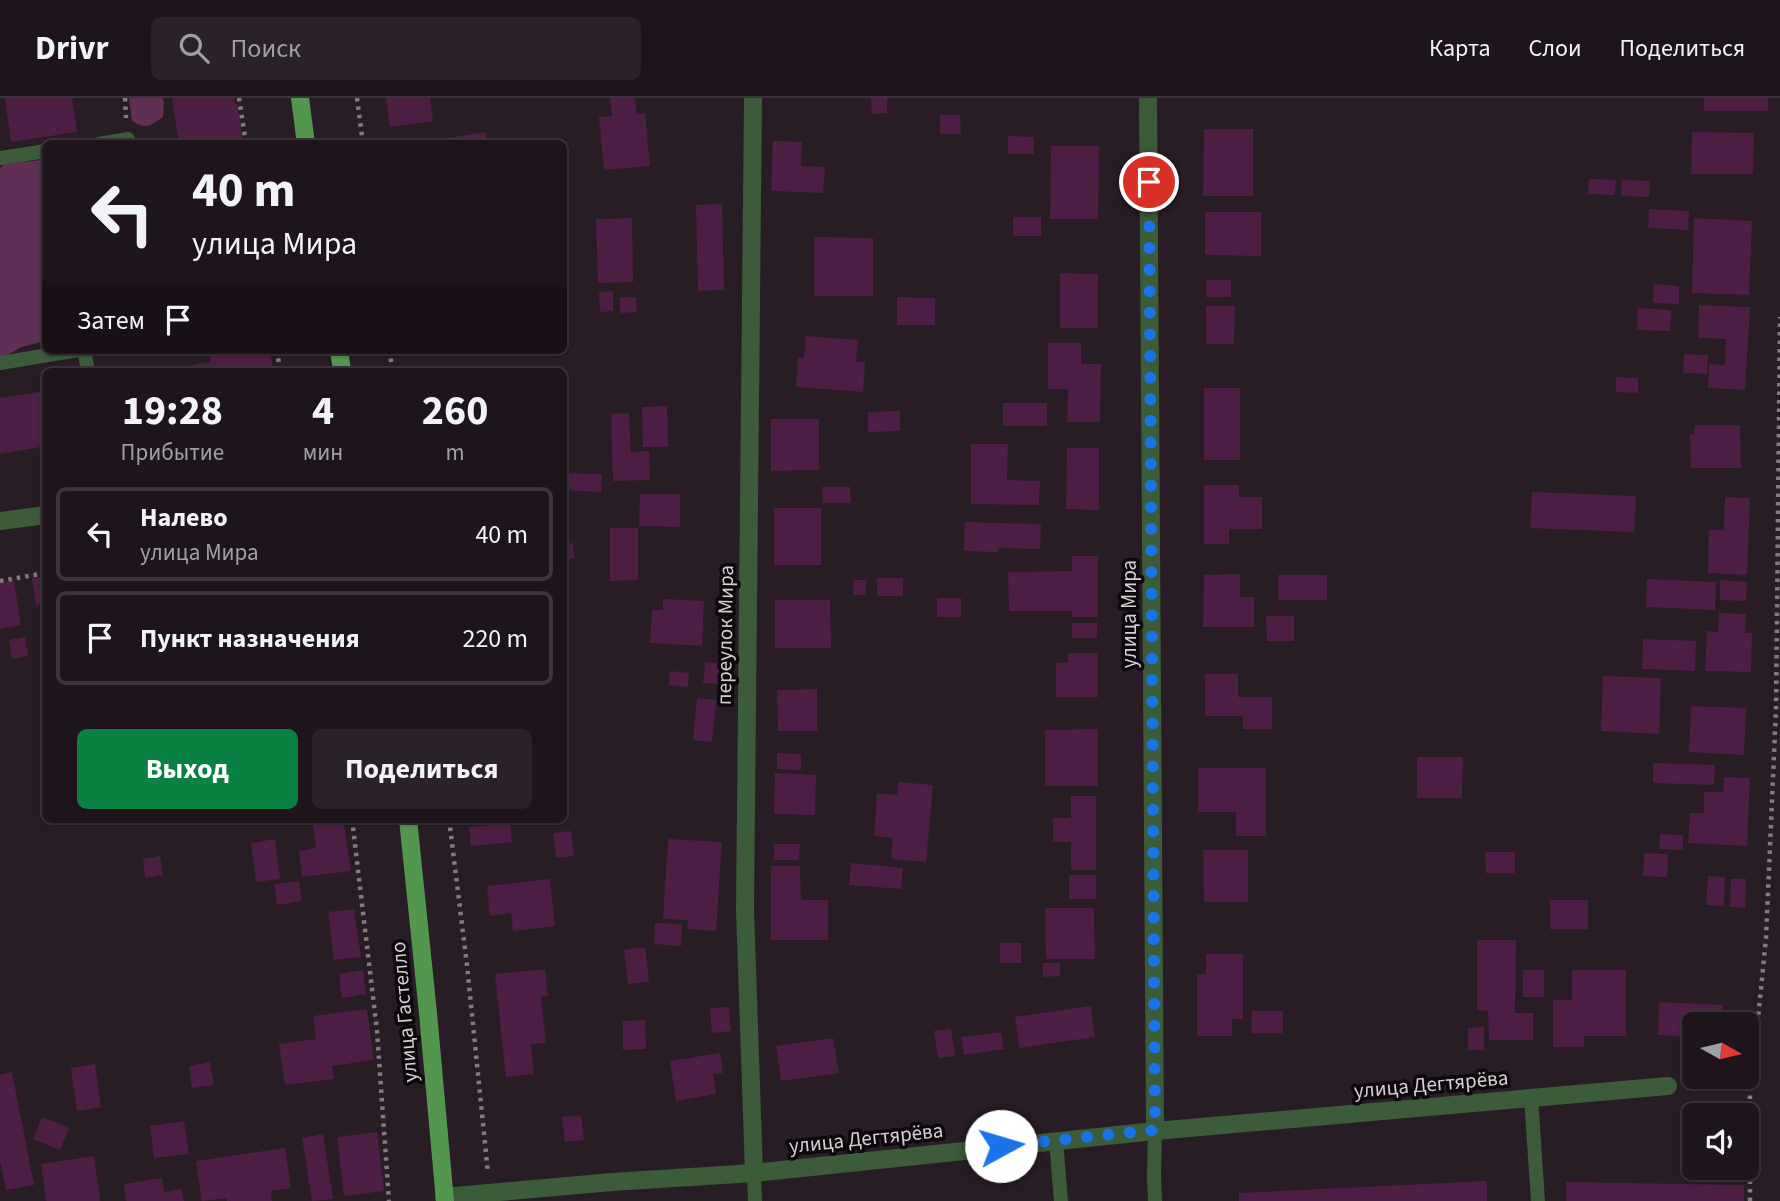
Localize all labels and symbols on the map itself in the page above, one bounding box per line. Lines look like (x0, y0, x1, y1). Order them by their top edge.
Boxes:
pin (1119, 152, 1179, 212)
street label: улица Мира (1114, 560, 1144, 668)
street label: переулок Мира (709, 565, 741, 705)
street label: улица Гастелло (383, 940, 425, 1084)
north arrow (1682, 1012, 1759, 1088)
street label: улица Дегтярёва (1353, 1062, 1509, 1106)
position arrow (964, 1109, 1038, 1183)
street label: улица Дегтярёва (787, 1115, 945, 1161)

